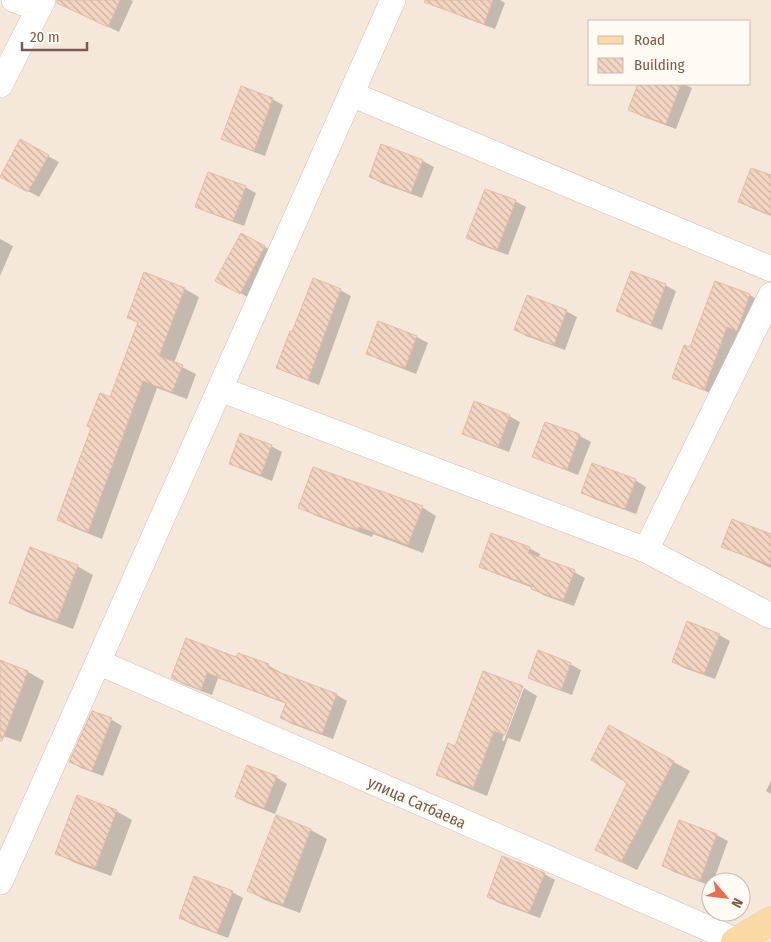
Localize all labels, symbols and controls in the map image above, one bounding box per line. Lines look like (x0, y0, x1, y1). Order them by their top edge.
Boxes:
scale bar (22, 20, 88, 52)
legend (588, 20, 751, 85)
text: 20 m (30, 28, 60, 46)
text: Road (634, 31, 665, 49)
text: Building (634, 56, 685, 74)
street label: улица Сатбаева (365, 772, 469, 833)
north arrow (701, 872, 751, 922)
text: N (728, 895, 747, 911)

